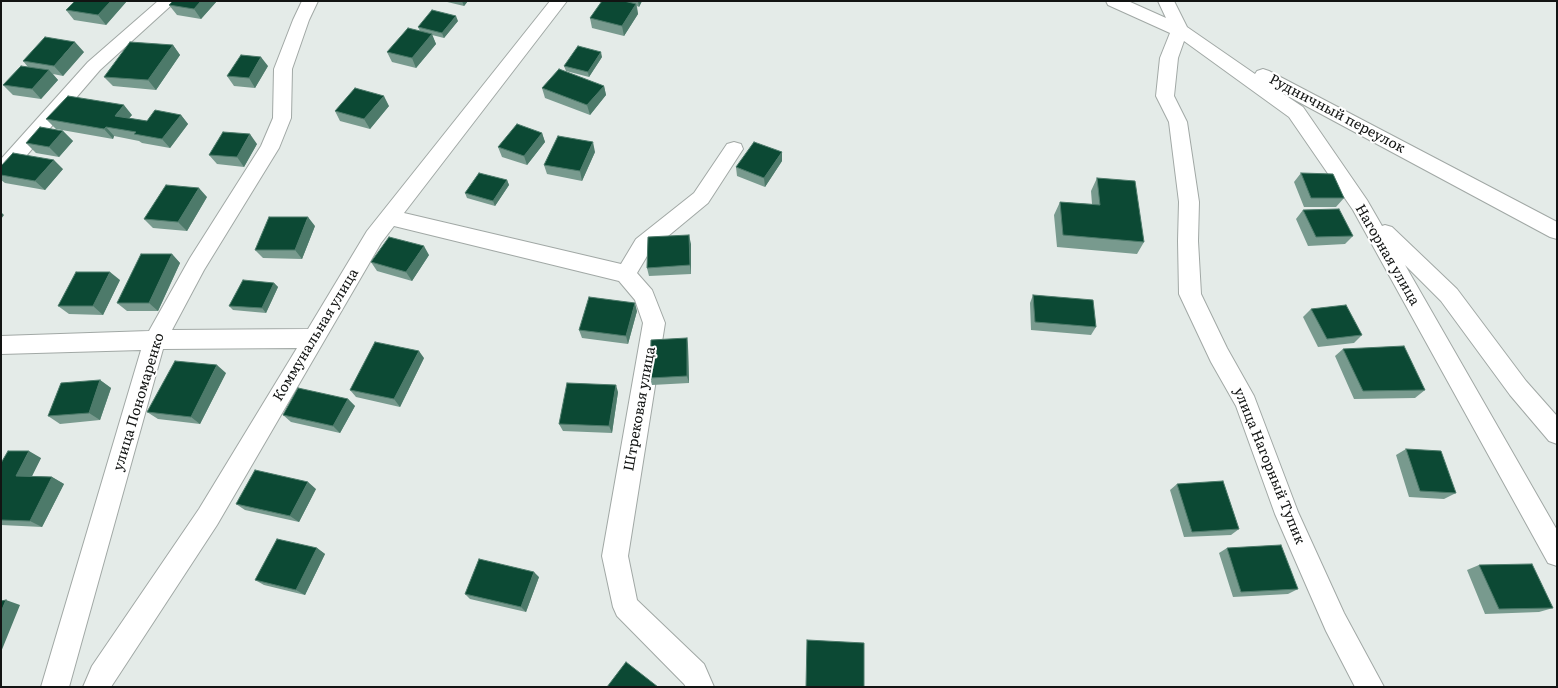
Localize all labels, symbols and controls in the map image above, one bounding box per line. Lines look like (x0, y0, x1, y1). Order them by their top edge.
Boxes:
street label: Рудничный переулок (1266, 71, 1408, 157)
street label: Нагорная улица (1351, 201, 1423, 309)
street label: Коммунальная улица (270, 266, 362, 404)
street label: улица Пономаренко (110, 331, 168, 473)
street label: Штрековая улица (621, 345, 659, 473)
street label: улица Нагорный Тупик (1230, 385, 1308, 547)

